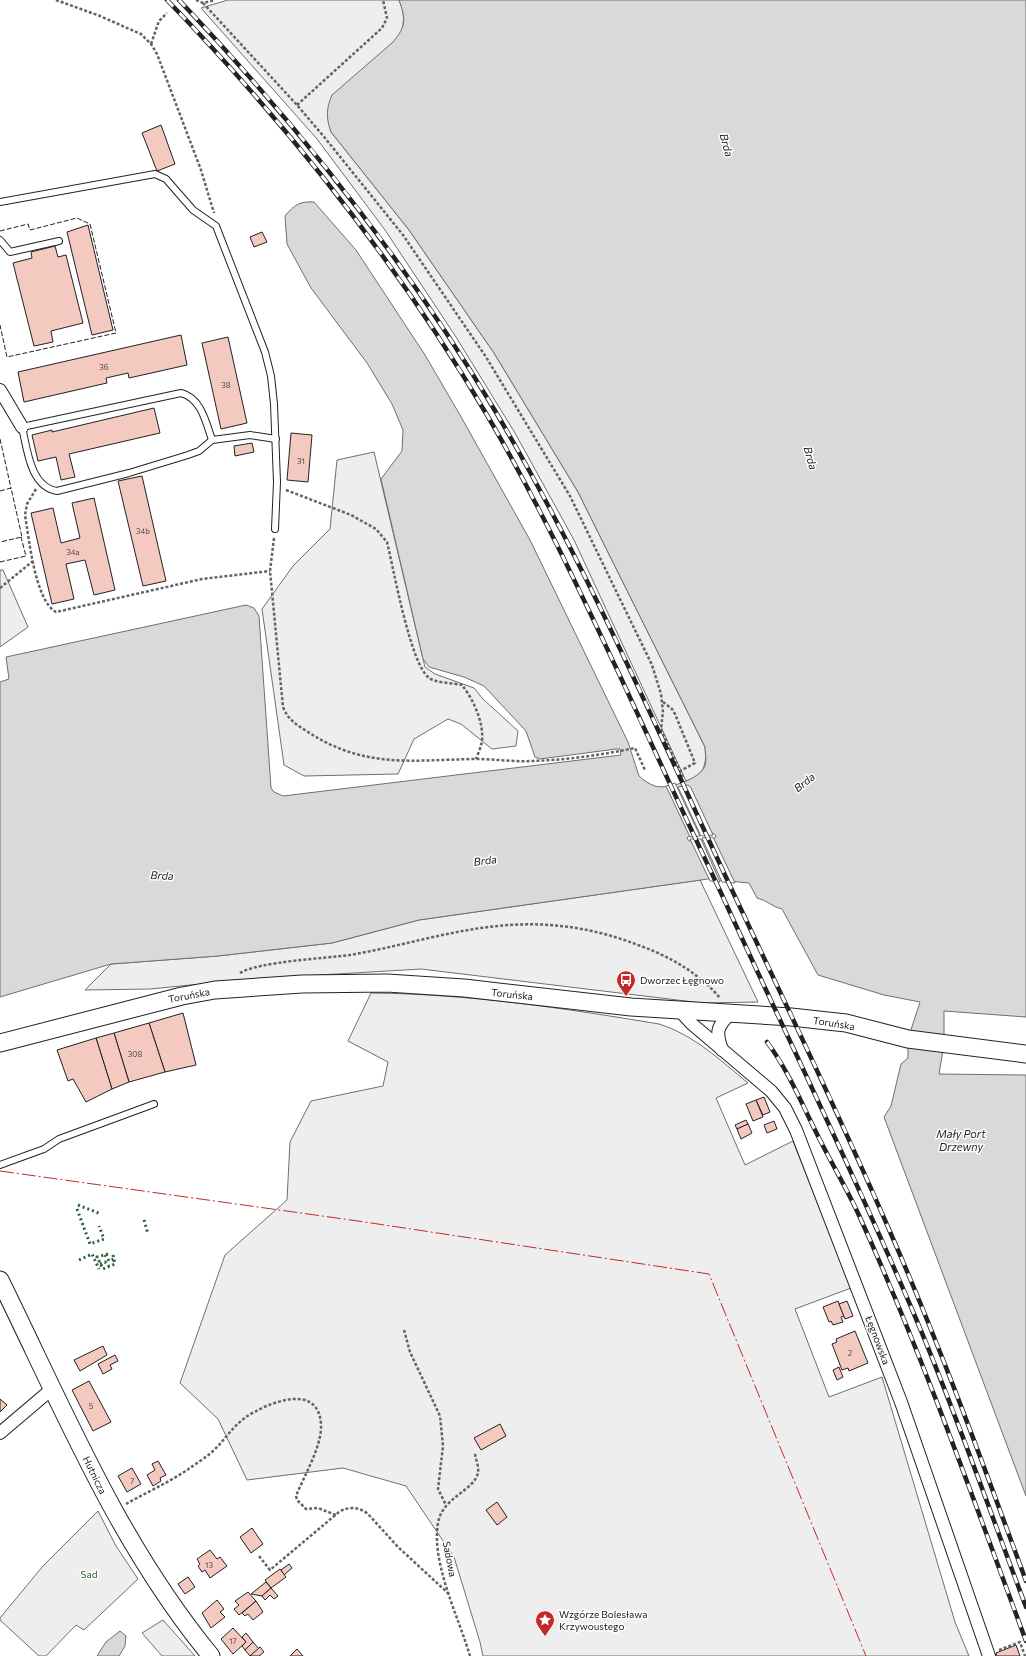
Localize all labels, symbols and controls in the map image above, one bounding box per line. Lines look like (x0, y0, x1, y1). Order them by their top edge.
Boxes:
water label: Brda (718, 132, 736, 158)
house number: 36 (99, 362, 109, 372)
house number: 38 (221, 380, 231, 390)
water label: Brda (802, 445, 820, 471)
house number: 31 (297, 456, 305, 466)
house number: 34b (136, 526, 150, 536)
house number: 34a (66, 547, 80, 557)
water label: Brda (791, 769, 817, 794)
water label: Brda (473, 852, 498, 868)
water label: Brda (150, 868, 174, 882)
bus stop icon: Dworzec Łęgnowo (615, 969, 637, 997)
place label: Dworzec Łęgnowo (640, 974, 724, 986)
street label: Toruńska (167, 985, 211, 1005)
street label: Toruńska (490, 986, 534, 1002)
street label: Toruńska (812, 1014, 856, 1032)
house number: 308 (128, 1049, 142, 1059)
water label: Mały Port Drzewny (936, 1127, 986, 1153)
street label: Łęgnowska (863, 1313, 893, 1366)
house number: 2 (848, 1348, 853, 1358)
house number: 5 (89, 1401, 94, 1411)
street label: Hutnicza (81, 1454, 109, 1496)
house number: 7 (130, 1476, 134, 1486)
street label: Sadowa (441, 1540, 459, 1578)
house number: 13 (205, 1560, 213, 1570)
park label: Sad (81, 1568, 98, 1580)
place label: Wzgórze Bolesława Krzywoustego (559, 1608, 647, 1632)
place icon: Wzgórze Bolesława Krzywoustego (534, 1609, 556, 1637)
house number: 17 (229, 1636, 237, 1646)

